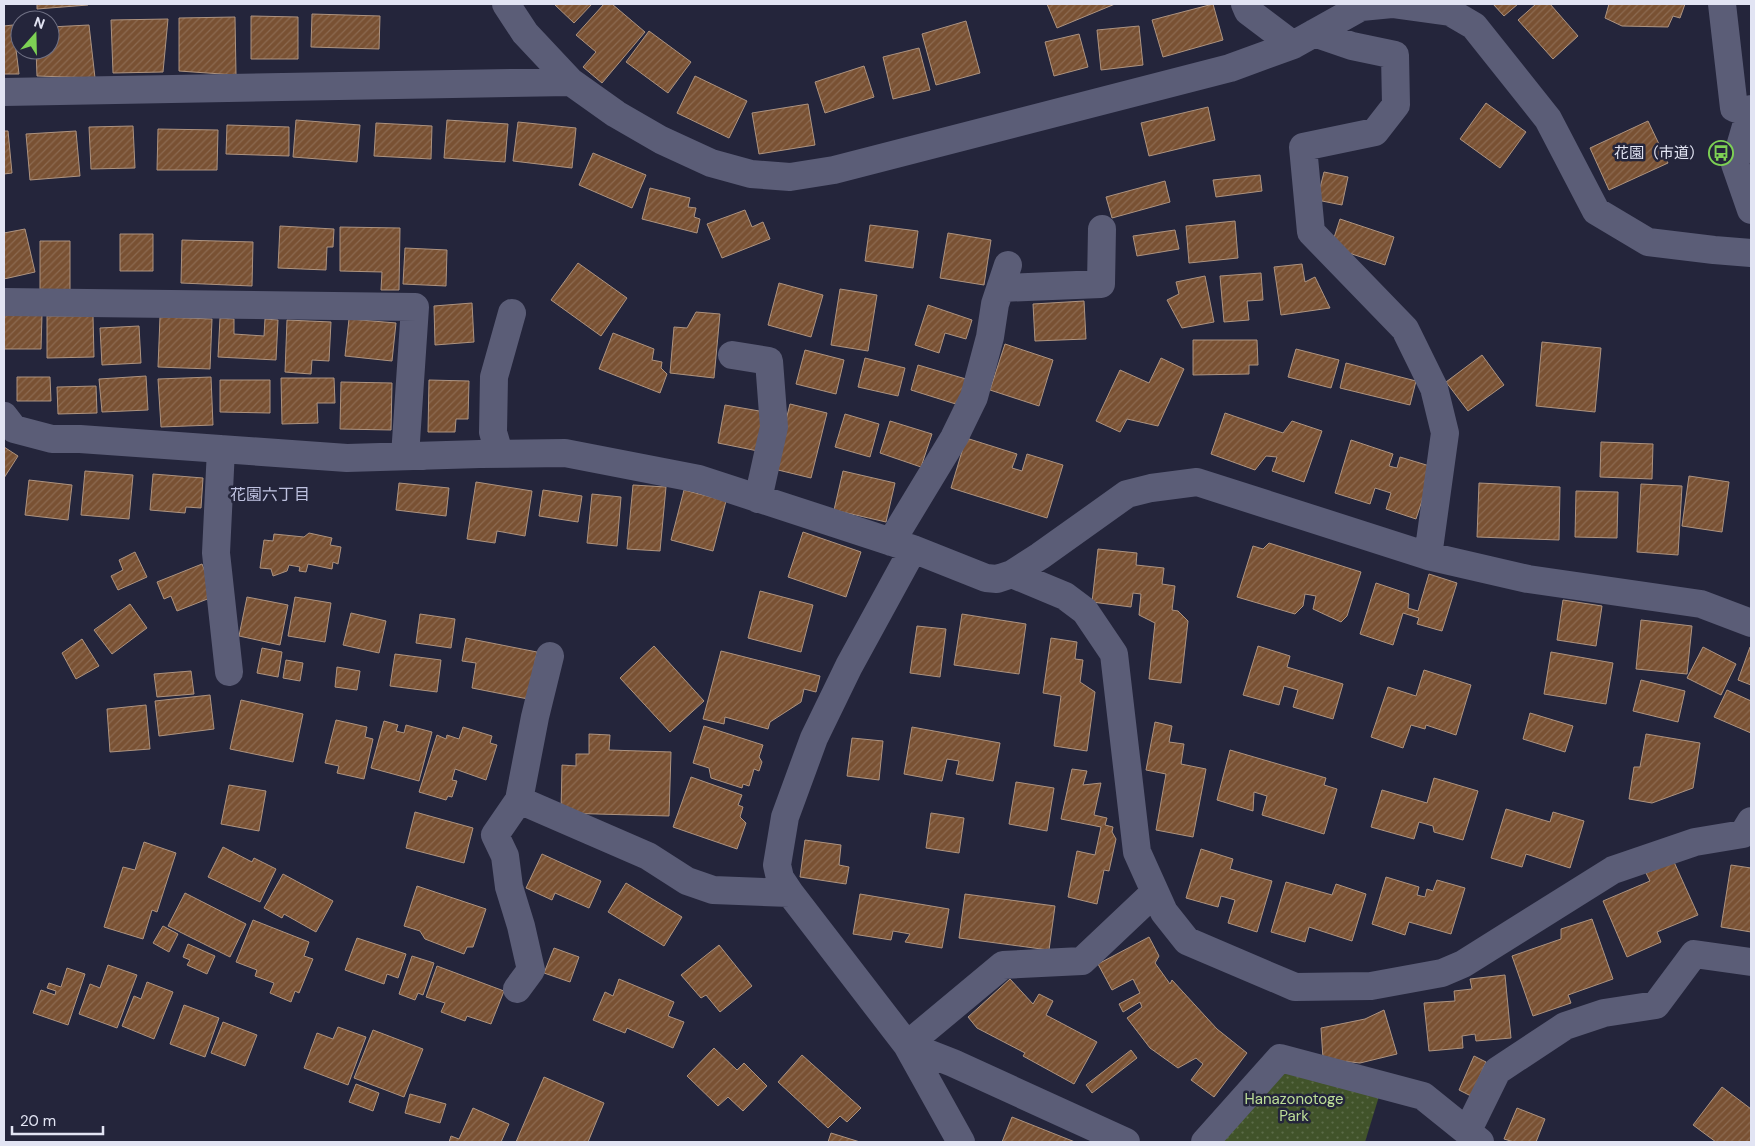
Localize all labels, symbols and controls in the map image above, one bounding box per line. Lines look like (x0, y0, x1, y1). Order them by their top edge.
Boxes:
north arrow (10, 10, 60, 60)
text: N (32, 13, 47, 33)
bus stop icon: 花園（市道） (1708, 140, 1734, 166)
place label: 花園（市道） (1614, 143, 1704, 163)
district label: 花園六丁目 (230, 484, 310, 505)
park label: Hanazonotoge Park (1245, 1089, 1343, 1126)
scale bar (12, 1104, 104, 1136)
text: 20 m (20, 1111, 56, 1131)

